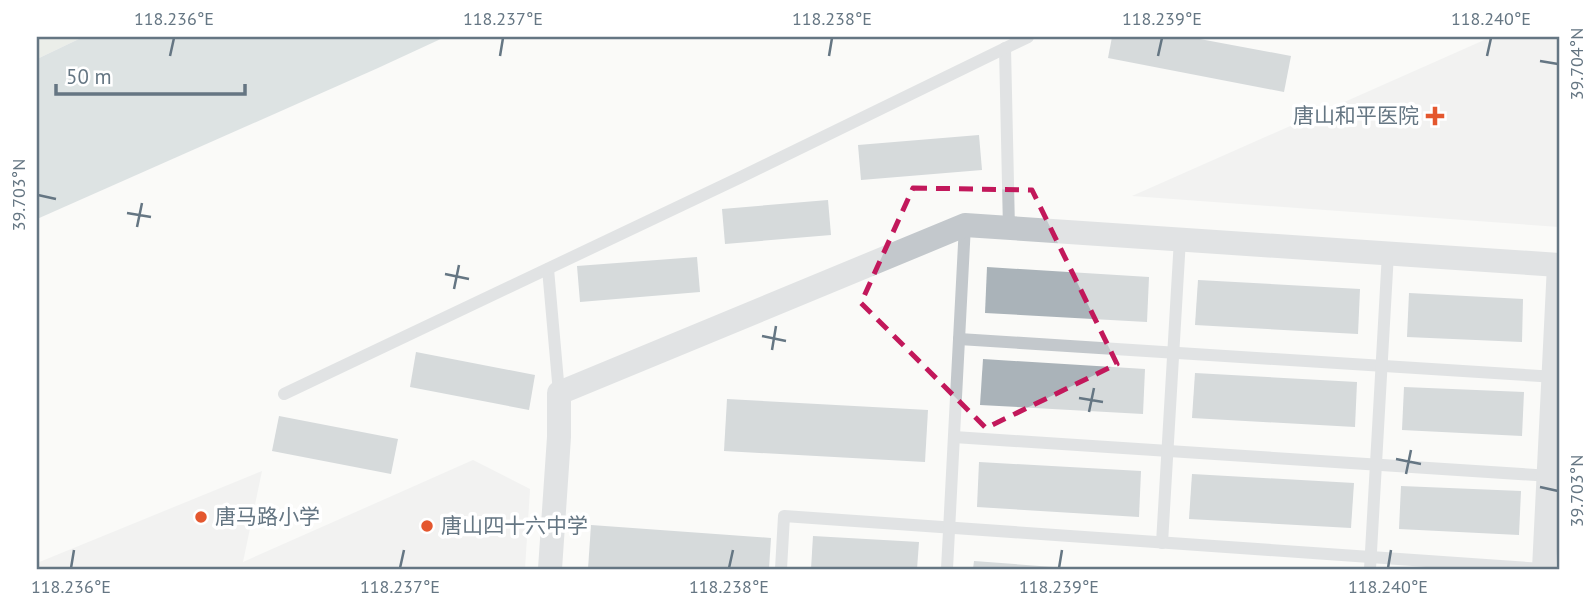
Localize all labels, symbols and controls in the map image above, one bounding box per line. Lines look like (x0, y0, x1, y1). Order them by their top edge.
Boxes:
text: 118.236°E (134, 7, 214, 30)
text: 118.237°E (463, 7, 543, 30)
text: 118.238°E (792, 7, 872, 30)
text: 118.239°E (1122, 7, 1202, 30)
text: 118.240°E (1451, 7, 1531, 30)
text: 39.704°N (1565, 28, 1588, 100)
scale bar (56, 52, 245, 96)
text: 50 m (66, 63, 112, 90)
place label: 唐山和平医院 (1293, 102, 1419, 129)
marker: 唐山和平医院 (1425, 106, 1445, 126)
text: 39.703°N (7, 159, 30, 231)
text: 39.703°N (1565, 455, 1588, 527)
place label: 唐马路小学 (215, 503, 320, 530)
marker: 唐马路小学 (193, 509, 209, 525)
place label: 唐山四十六中学 (441, 512, 588, 539)
marker: 唐山四十六中学 (419, 518, 435, 534)
text: 118.236°E (31, 575, 111, 598)
text: 118.237°E (360, 575, 440, 598)
text: 118.238°E (689, 575, 769, 598)
text: 118.239°E (1019, 575, 1099, 598)
text: 118.240°E (1348, 575, 1428, 598)

